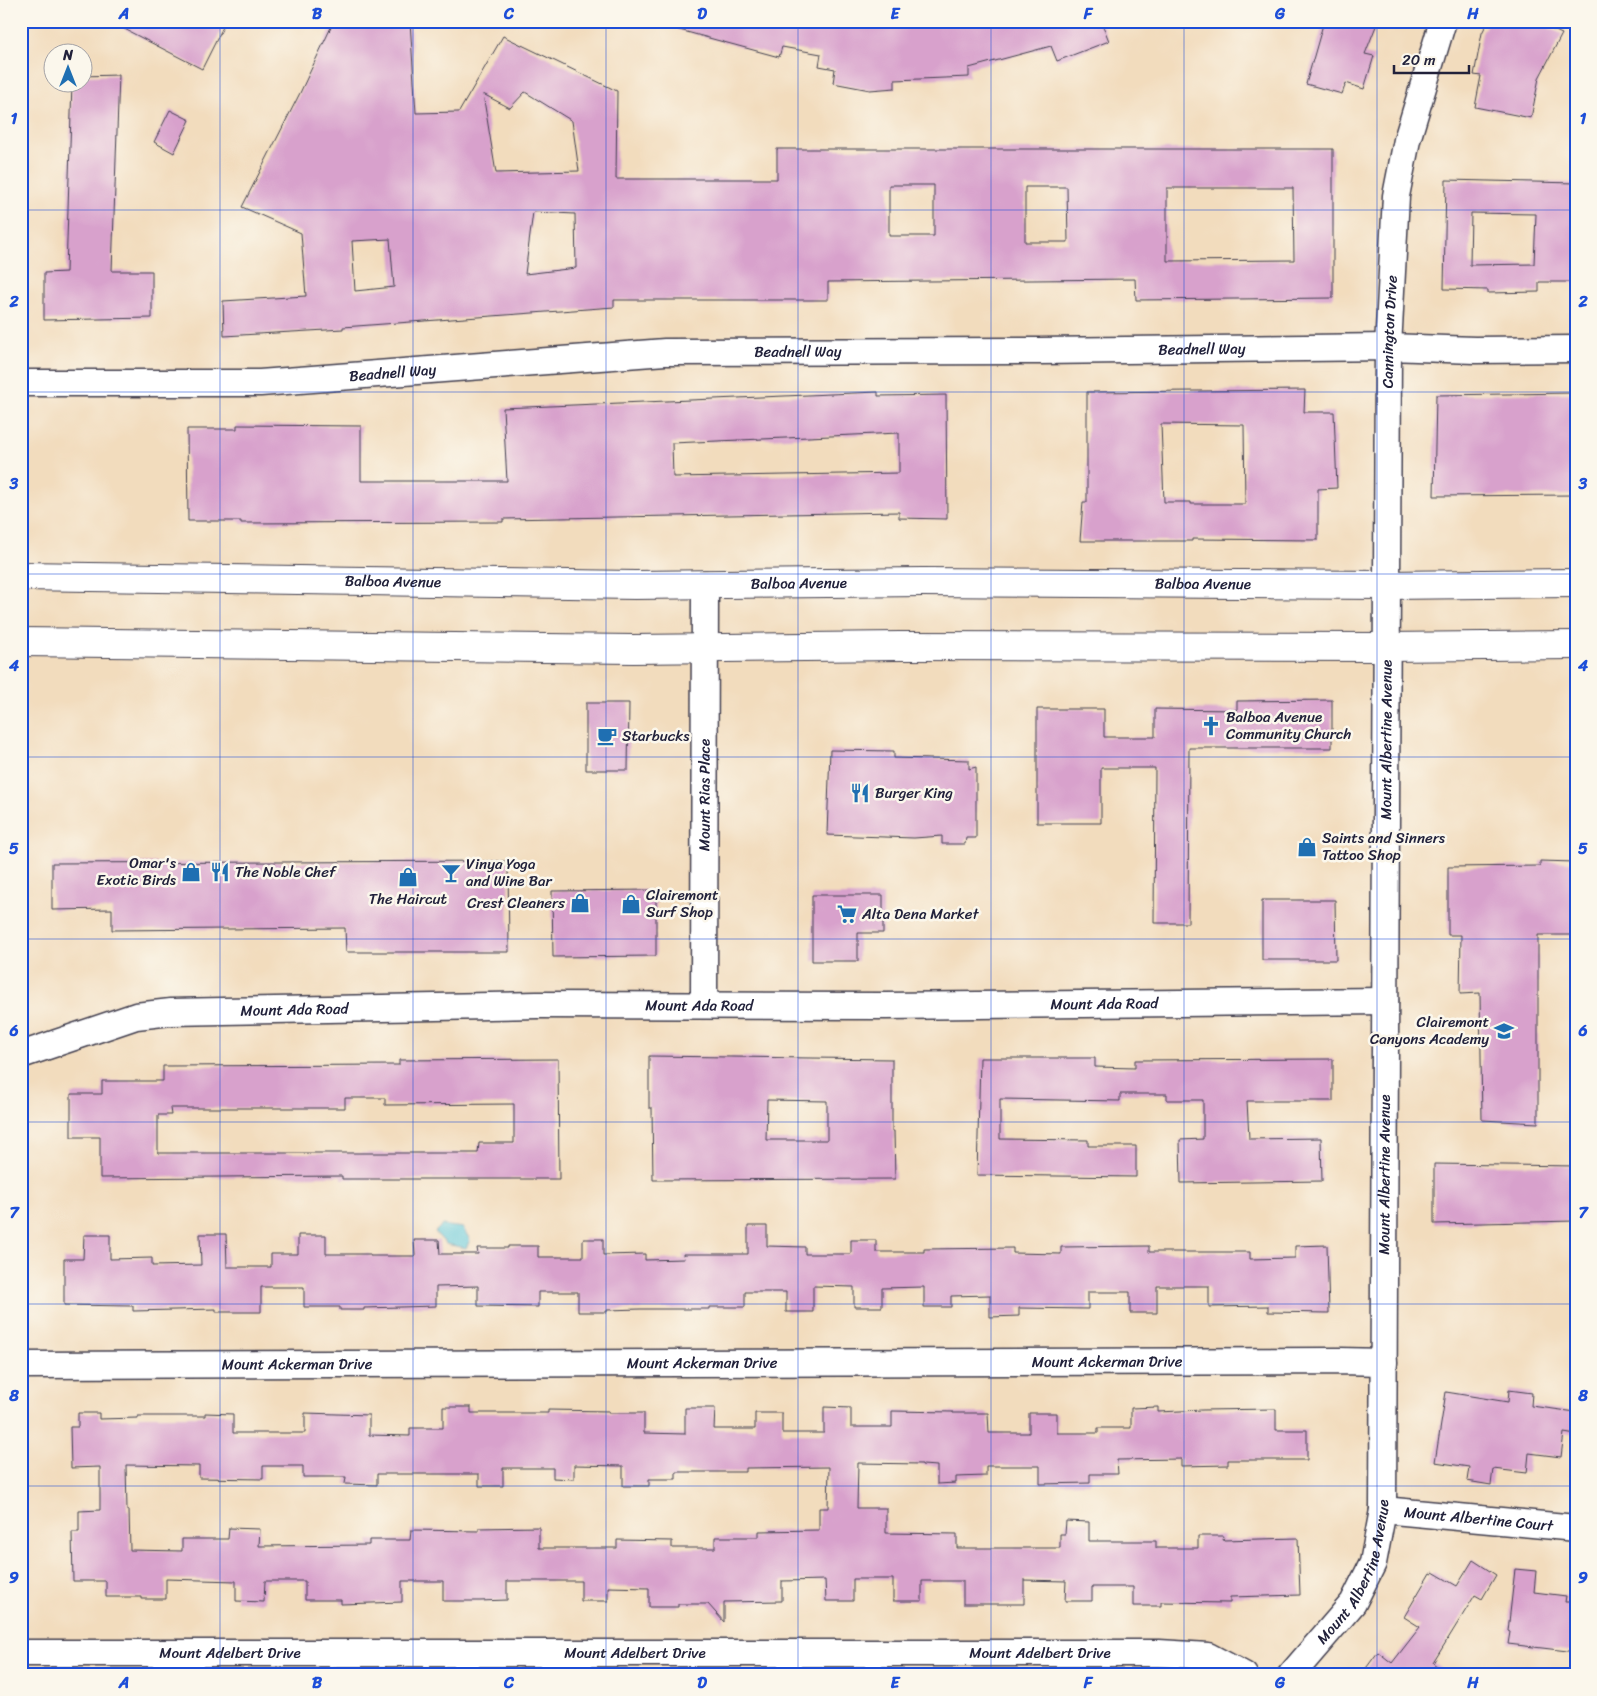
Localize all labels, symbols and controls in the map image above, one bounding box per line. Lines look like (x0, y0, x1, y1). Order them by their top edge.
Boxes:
text: A (118, 0, 129, 28)
text: B (312, 0, 323, 28)
text: C (503, 0, 515, 28)
text: D (697, 0, 707, 28)
text: E (891, 0, 901, 28)
text: F (1083, 0, 1094, 28)
text: G (1274, 0, 1286, 28)
text: H (1466, 0, 1479, 28)
north arrow (42, 42, 92, 92)
scale bar (1394, 42, 1470, 74)
text: N (62, 43, 73, 68)
text: 20 m (1402, 47, 1436, 73)
text: 1 (11, 104, 18, 133)
text: 1 (1580, 104, 1587, 133)
street label: Cannington Drive (1375, 274, 1405, 388)
text: 2 (8, 287, 19, 316)
text: 2 (1577, 287, 1588, 316)
street label: Beadnell Way (1158, 336, 1246, 363)
street label: Beadnell Way (754, 339, 842, 365)
street label: Beadnell Way (348, 357, 437, 389)
text: 3 (9, 469, 19, 498)
text: 3 (1578, 469, 1588, 498)
street label: Balboa Avenue (345, 568, 441, 595)
street label: Balboa Avenue (751, 570, 847, 597)
street label: Balboa Avenue (1155, 571, 1251, 597)
text: 4 (8, 651, 19, 680)
text: 4 (1577, 651, 1588, 680)
street label: Mount Albertine Avenue (1373, 660, 1400, 820)
place label: Balboa Avenue Community Church (1226, 704, 1351, 747)
church icon: Balboa Avenue Community Church (1200, 715, 1222, 737)
place label: Starbucks (622, 723, 690, 749)
cafe icon: Starbucks (596, 725, 618, 747)
street label: Mount Rias Place (691, 739, 718, 851)
place label: Burger King (875, 780, 953, 806)
restaurant icon: Burger King (849, 782, 871, 804)
place label: Saints and Sinners Tattoo Shop (1322, 825, 1446, 868)
text: 5 (9, 834, 19, 863)
text: 5 (1578, 834, 1588, 863)
shop icon: Saints and Sinners Tattoo Shop (1296, 836, 1318, 858)
place label: Omar's Exotic Birds (96, 850, 177, 893)
place label: Vinya Yoga and Wine Bar (466, 851, 553, 894)
place label: The Noble Chef (235, 859, 337, 885)
shop icon: Omar's Exotic Birds (180, 861, 202, 883)
restaurant icon: The Noble Chef (209, 861, 231, 883)
bar icon: Vinya Yoga and Wine Bar (440, 862, 462, 884)
shop icon: The Haircut (397, 866, 419, 888)
place label: Clairemont Surf Shop (646, 882, 719, 925)
place label: The Haircut (369, 886, 448, 912)
place label: Crest Cleaners (467, 890, 565, 916)
shop icon: Crest Cleaners (569, 892, 591, 914)
shop icon: Clairemont Surf Shop (620, 893, 642, 915)
place label: Alta Dena Market (861, 901, 980, 927)
supermarket icon: Alta Dena Market (836, 903, 858, 925)
street label: Mount Ada Road (1050, 990, 1159, 1017)
street label: Mount Ada Road (645, 992, 754, 1019)
street label: Mount Ada Road (240, 996, 350, 1024)
place label: Clairemont Canyons Academy (1370, 1009, 1489, 1052)
text: 6 (8, 1016, 19, 1045)
text: 6 (1577, 1016, 1588, 1045)
school or university icon: Clairemont Canyons Academy (1493, 1020, 1515, 1042)
street label: Mount Albertine Avenue (1371, 1095, 1398, 1255)
text: 7 (9, 1198, 20, 1227)
text: 7 (1578, 1198, 1589, 1227)
street label: Mount Ackerman Drive (1032, 1348, 1183, 1375)
street label: Mount Ackerman Drive (627, 1350, 778, 1376)
street label: Mount Ackerman Drive (222, 1351, 373, 1377)
text: 8 (8, 1381, 19, 1410)
text: 8 (1577, 1381, 1588, 1410)
street label: Mount Albertine Court (1403, 1499, 1555, 1539)
street label: Mount Albertine Avenue (1310, 1500, 1396, 1650)
text: 9 (9, 1563, 19, 1592)
text: 9 (1578, 1563, 1588, 1592)
street label: Mount Adelbert Drive (159, 1640, 301, 1666)
street label: Mount Adelbert Drive (564, 1640, 706, 1666)
street label: Mount Adelbert Drive (969, 1640, 1111, 1666)
text: A (118, 1668, 129, 1696)
text: B (312, 1668, 323, 1696)
text: C (503, 1668, 515, 1696)
text: D (697, 1668, 707, 1696)
text: E (891, 1668, 901, 1696)
text: F (1083, 1668, 1094, 1696)
text: G (1274, 1668, 1286, 1696)
text: H (1466, 1668, 1479, 1696)

